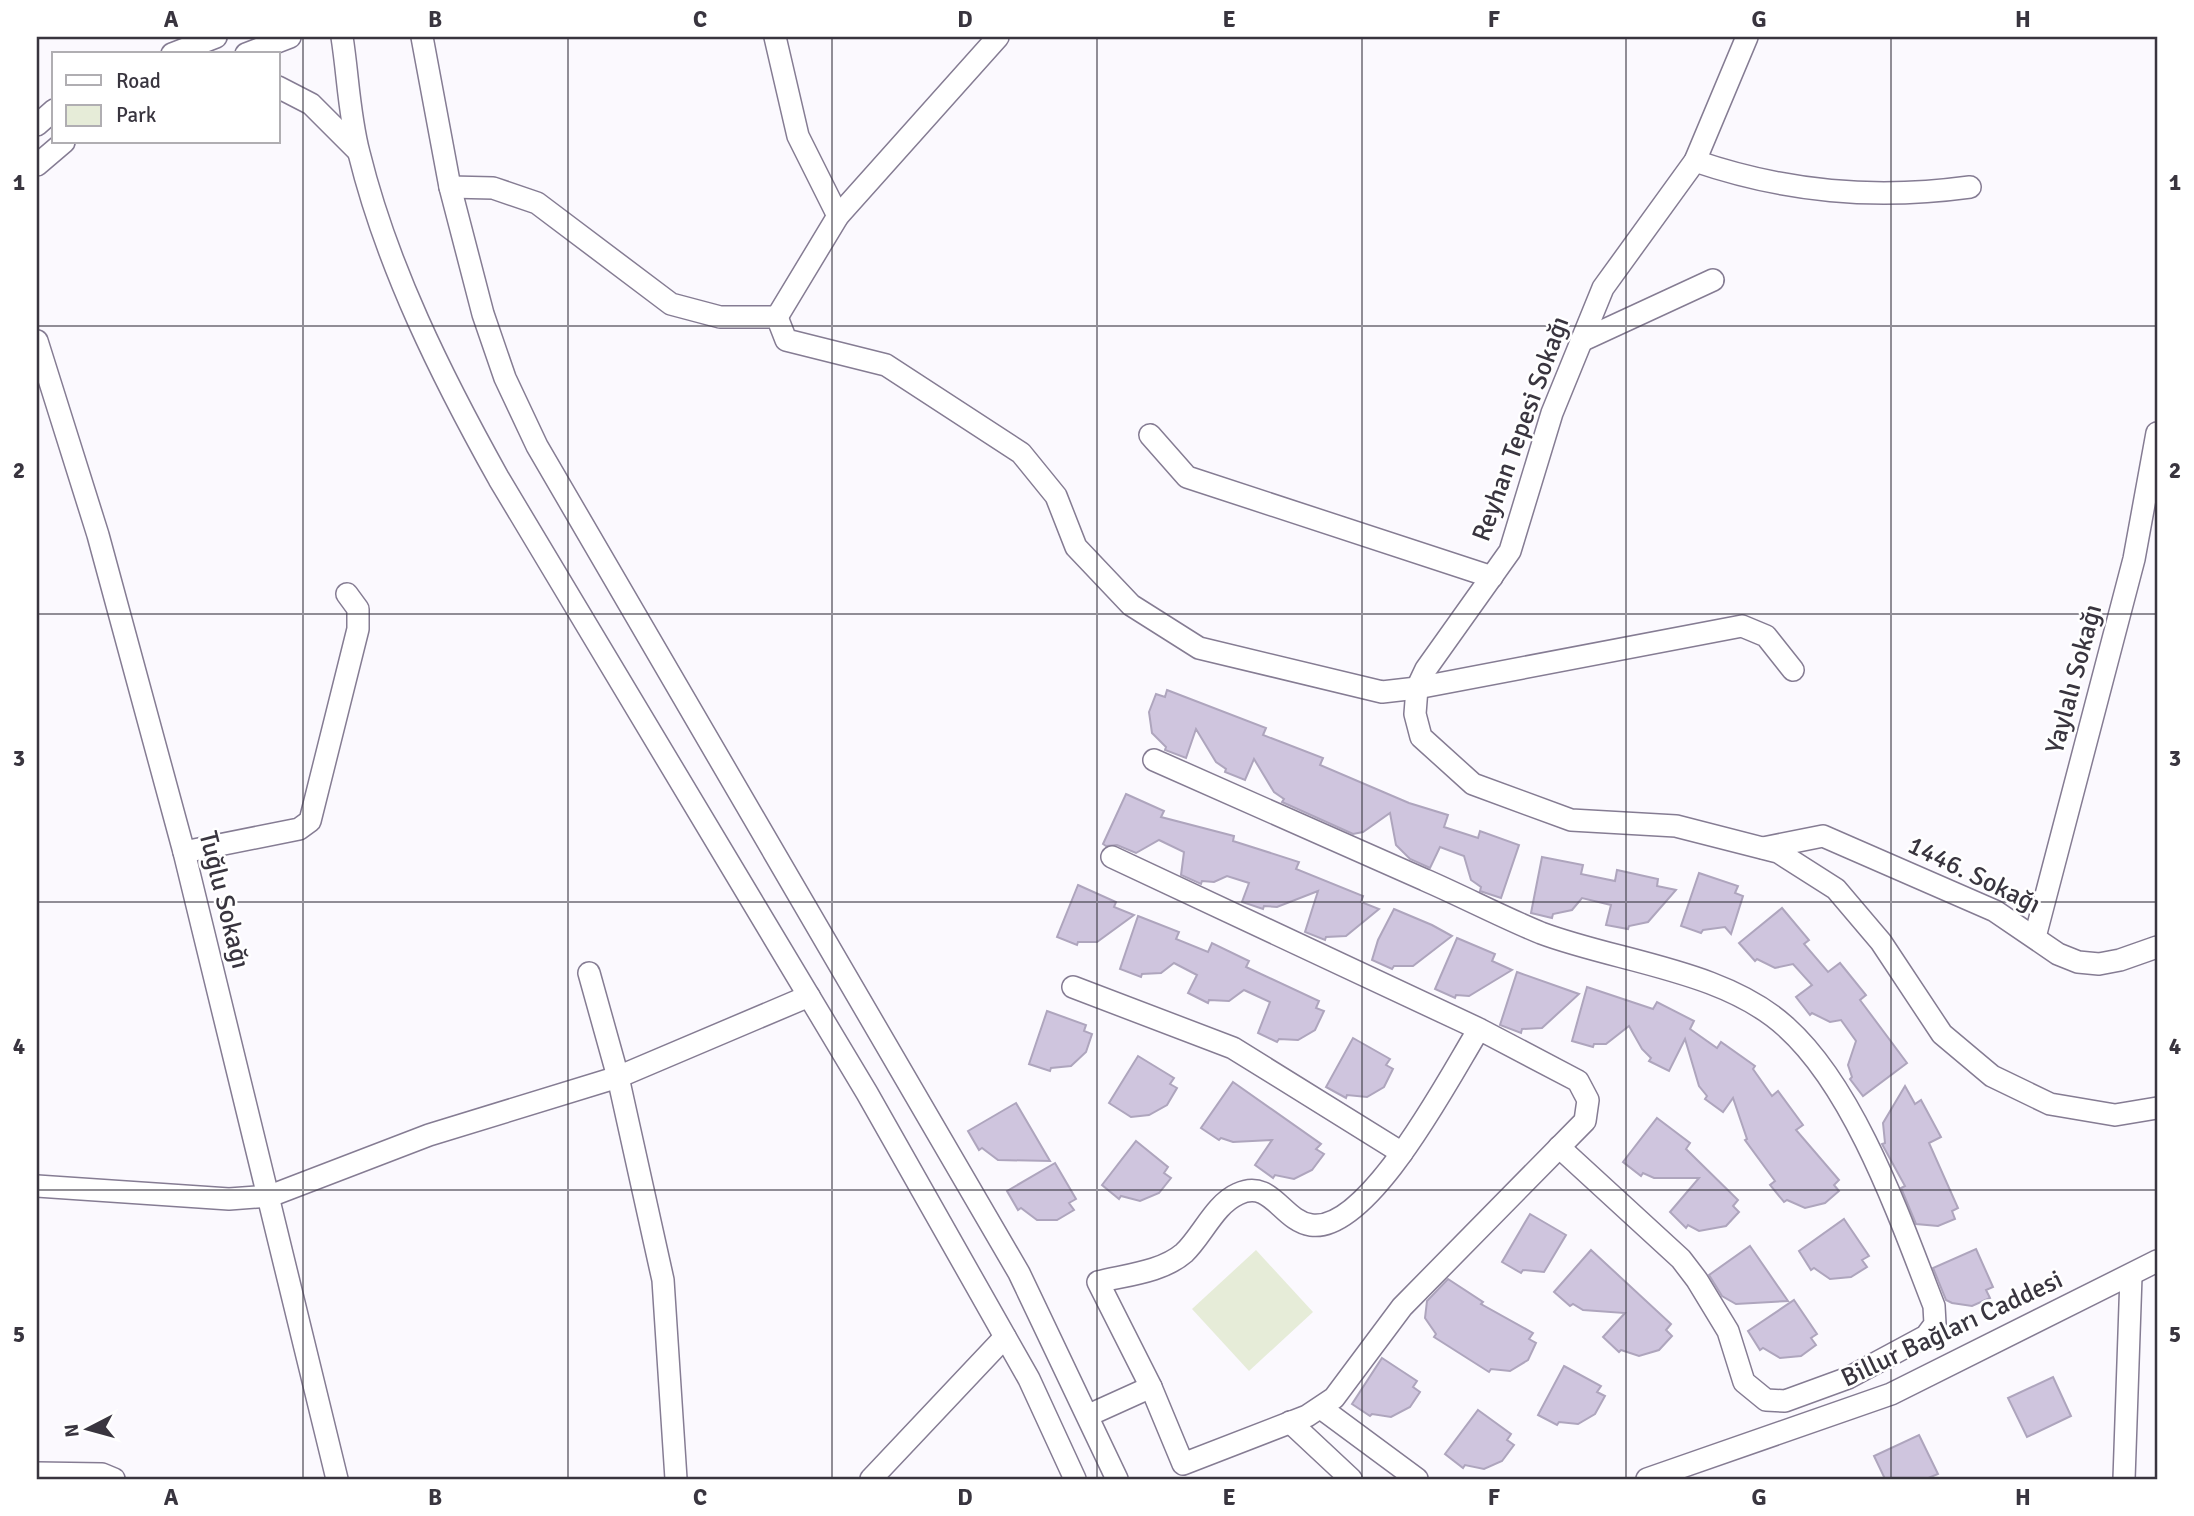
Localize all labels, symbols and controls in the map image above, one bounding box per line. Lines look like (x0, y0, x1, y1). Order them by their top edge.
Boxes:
text: A (164, 5, 179, 34)
text: B (428, 5, 442, 34)
text: C (693, 5, 707, 34)
text: D (957, 5, 973, 34)
text: E (1222, 5, 1236, 34)
text: F (1488, 5, 1500, 34)
text: G (1751, 5, 1767, 34)
text: H (2015, 5, 2031, 34)
legend (52, 52, 280, 144)
text: Road (116, 68, 161, 94)
text: Park (116, 102, 157, 128)
text: 1 (13, 168, 25, 197)
text: 1 (2169, 168, 2181, 197)
street label: Reyhan Tepesi Sokağı (1465, 312, 1577, 546)
text: 2 (13, 456, 25, 485)
text: 2 (2169, 456, 2181, 485)
street label: Yaylalı Sokağı (2039, 601, 2109, 757)
text: 3 (13, 744, 25, 773)
text: 3 (2169, 744, 2181, 773)
street label: Tuğlu Sokağı (191, 828, 257, 972)
street label: 1446. Sokağı (1902, 829, 2046, 921)
text: 4 (13, 1032, 25, 1061)
text: 4 (2169, 1032, 2181, 1061)
street label: Billur Bağları Caddesi (1836, 1264, 2068, 1394)
text: 5 (13, 1320, 25, 1349)
text: 5 (2169, 1320, 2181, 1349)
north arrow (52, 1394, 122, 1464)
text: N (59, 1423, 85, 1438)
text: A (164, 1483, 179, 1512)
text: B (428, 1483, 442, 1512)
text: C (693, 1483, 707, 1512)
text: D (957, 1483, 973, 1512)
text: E (1222, 1483, 1236, 1512)
text: F (1488, 1483, 1500, 1512)
text: G (1751, 1483, 1767, 1512)
text: H (2015, 1483, 2031, 1512)

